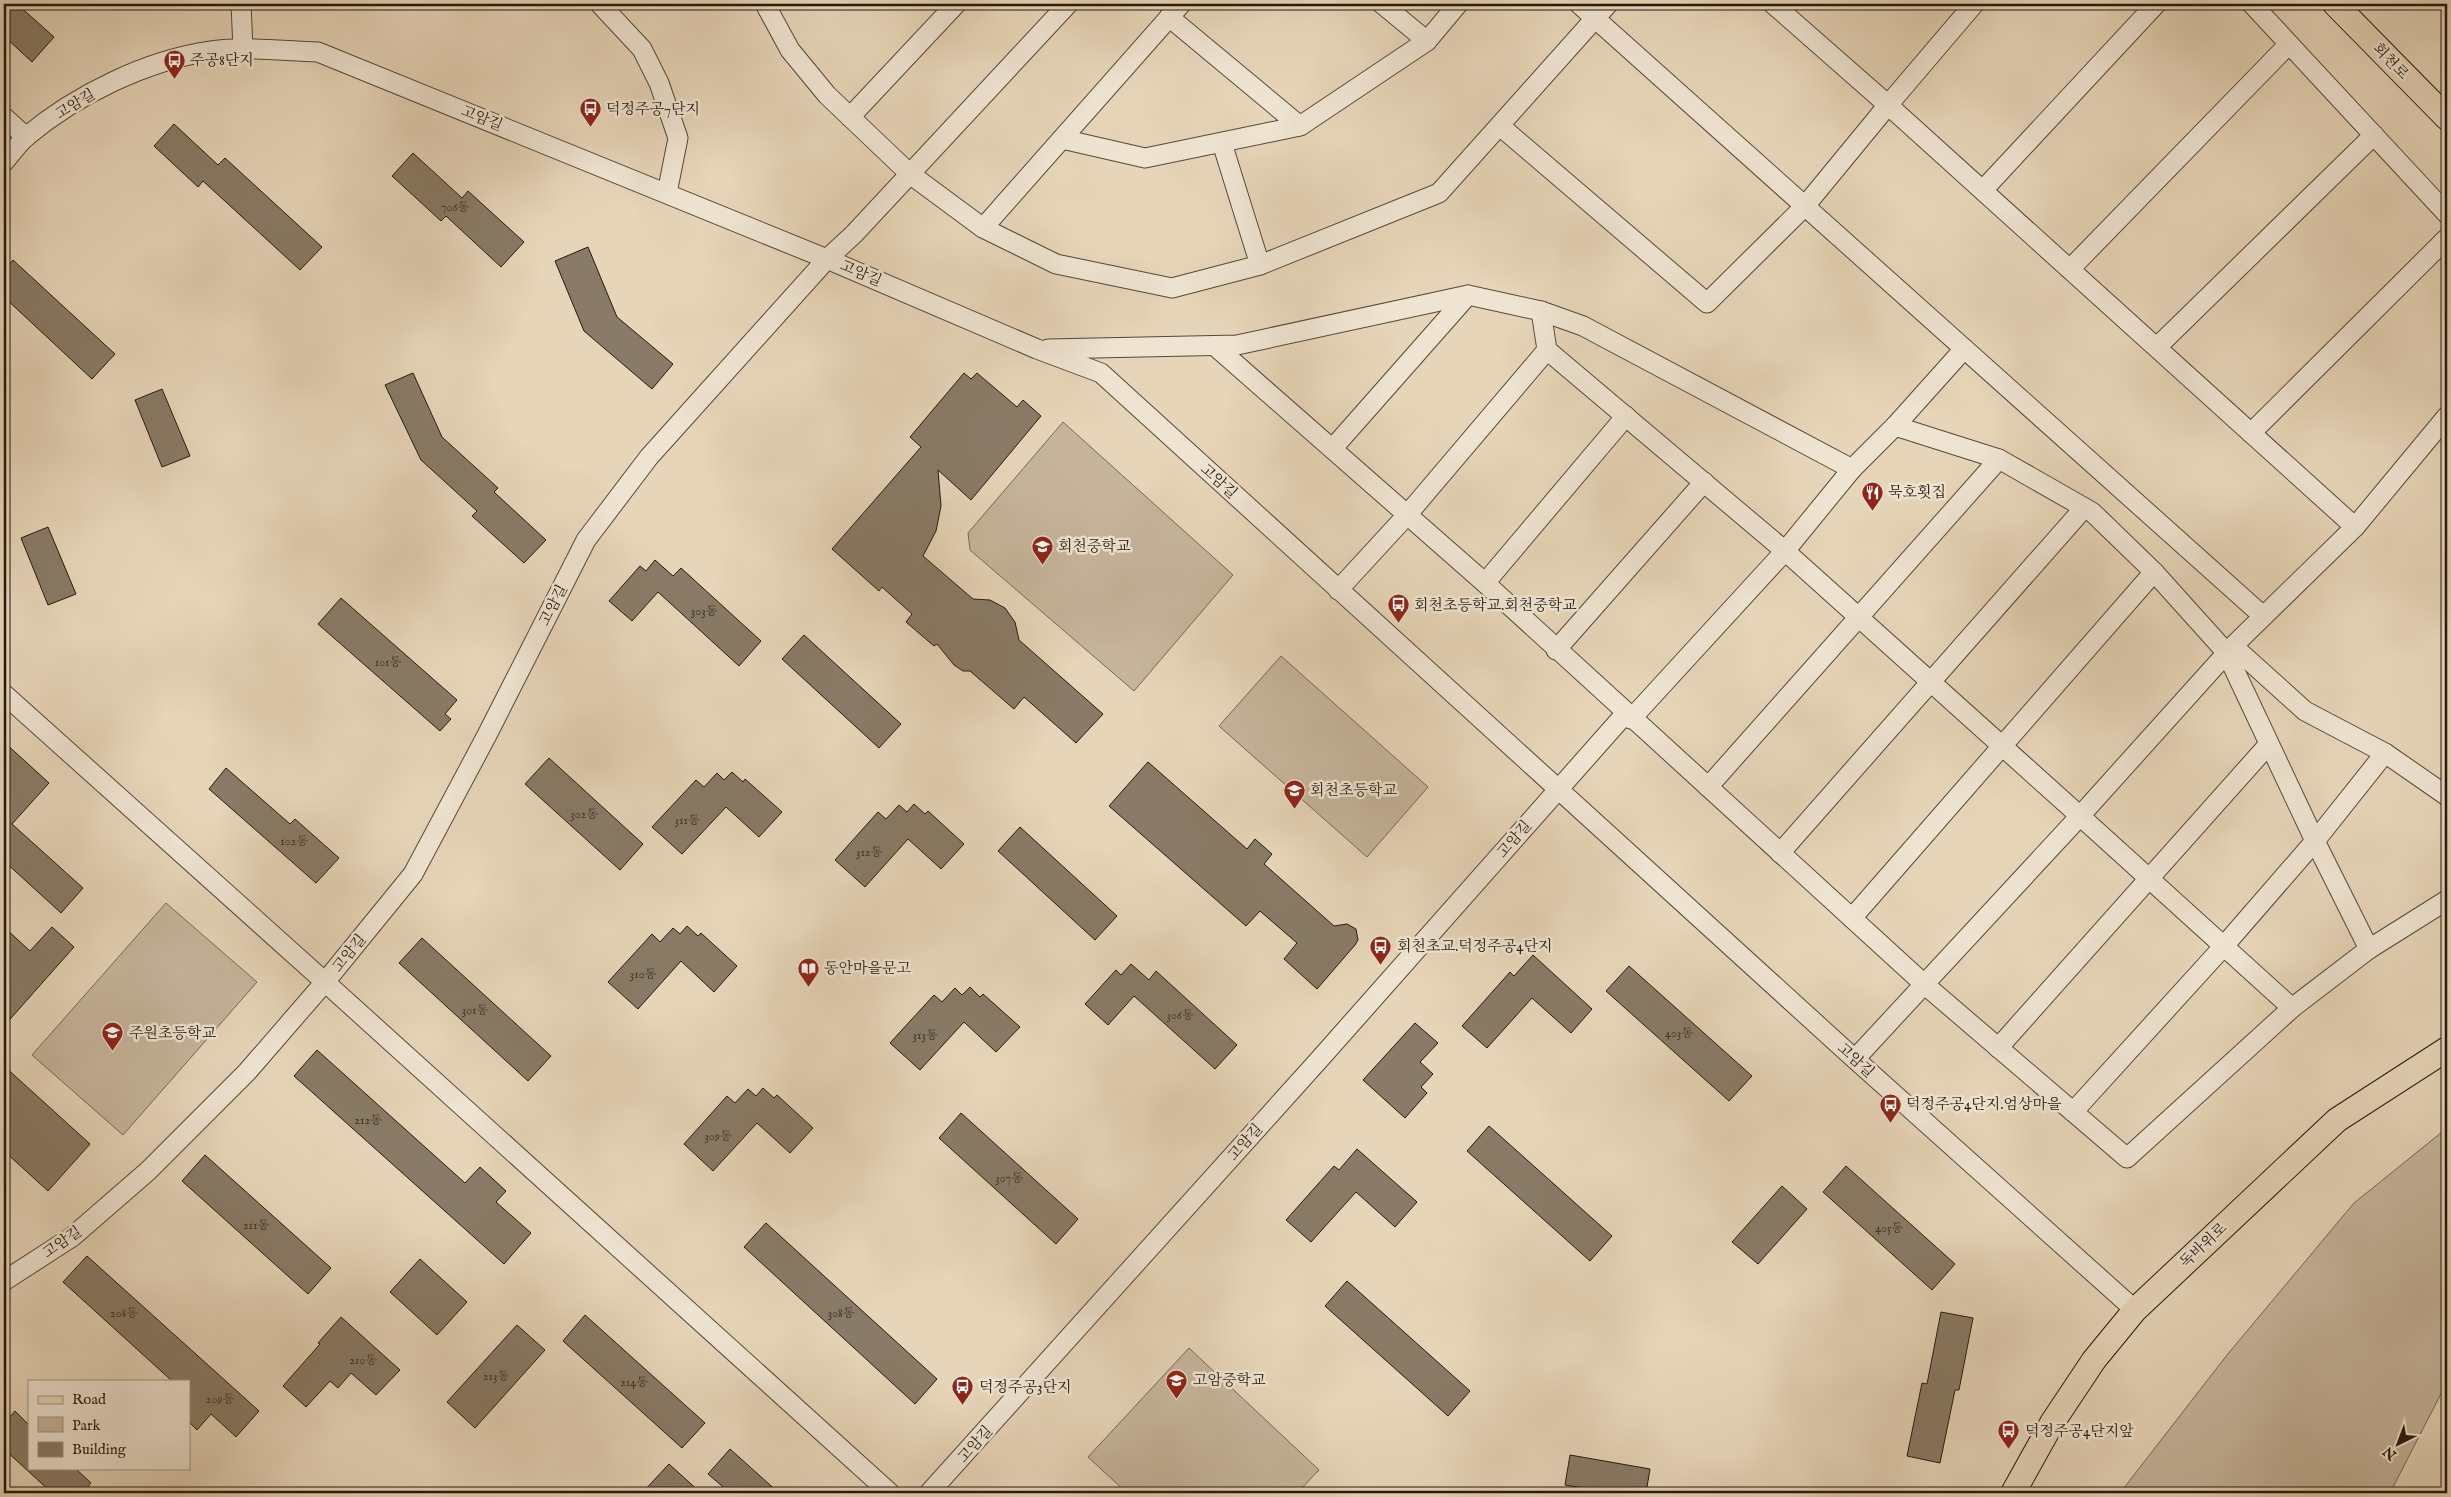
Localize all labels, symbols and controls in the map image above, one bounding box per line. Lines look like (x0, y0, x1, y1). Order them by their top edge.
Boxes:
street label: 회천로 (2369, 39, 2413, 84)
bus stop icon: 주공8단지 (162, 48, 186, 79)
place label: 주공8단지 (190, 51, 254, 70)
street label: 고암길 (52, 85, 99, 124)
bus stop icon: 덕정주공7단지 (578, 97, 602, 128)
place label: 덕정주공7단지 (606, 100, 700, 119)
street label: 고암길 (458, 102, 506, 135)
house number: 706동 (441, 200, 469, 215)
street label: 고암길 (837, 256, 885, 291)
street label: 고암길 (1196, 460, 1241, 503)
restaurant icon: 묵호횟집 (1860, 480, 1884, 511)
place label: 묵호횟집 (1888, 483, 1946, 502)
school or university icon: 회천중학교 (1030, 534, 1054, 565)
place label: 회천중학교 (1058, 537, 1131, 556)
street label: 고암길 (535, 582, 572, 629)
bus stop icon: 회천초등학교.회천중학교 (1386, 593, 1410, 624)
place label: 회천초등학교.회천중학교 (1414, 596, 1577, 615)
house number: 303동 (691, 604, 718, 619)
house number: 101동 (375, 655, 402, 670)
school or university icon: 회천초등학교 (1282, 778, 1306, 809)
place label: 회천초등학교 (1310, 781, 1397, 800)
house number: 302동 (570, 807, 598, 822)
house number: 311동 (674, 813, 700, 828)
street label: 고암길 (1493, 817, 1536, 862)
house number: 102동 (280, 834, 308, 849)
house number: 312동 (856, 845, 882, 860)
street label: 고암길 (328, 930, 370, 976)
bus stop icon: 회천초교.덕정주공4단지 (1369, 934, 1393, 965)
place label: 회천초교.덕정주공4단지 (1397, 937, 1552, 956)
library icon: 동안마을문고 (796, 956, 820, 987)
place label: 동안마을문고 (824, 959, 911, 978)
house number: 310동 (630, 967, 657, 982)
house number: 301동 (462, 1003, 489, 1018)
house number: 306동 (1166, 1008, 1194, 1023)
school or university icon: 주원초등학교 (101, 1021, 125, 1052)
place label: 주원초등학교 (129, 1024, 216, 1043)
house number: 403동 (1665, 1026, 1693, 1041)
house number: 313동 (912, 1028, 938, 1043)
street label: 고암길 (1833, 1039, 1878, 1082)
bus stop icon: 덕정주공4단지.엄상마을 (1878, 1092, 1902, 1123)
place label: 덕정주공4단지.엄상마을 (1906, 1095, 2062, 1114)
house number: 212동 (354, 1113, 382, 1128)
street label: 고암길 (1224, 1120, 1267, 1165)
house number: 309동 (704, 1129, 732, 1144)
house number: 307동 (995, 1171, 1023, 1186)
house number: 211동 (243, 1218, 269, 1233)
street label: 독바위로 (2176, 1218, 2231, 1272)
house number: 405동 (1875, 1221, 1903, 1236)
street label: 고암길 (39, 1222, 86, 1263)
house number: 208동 (110, 1306, 138, 1321)
house number: 308동 (828, 1306, 855, 1321)
house number: 210동 (349, 1353, 377, 1368)
school or university icon: 고암중학교 (1165, 1368, 1189, 1399)
house number: 213동 (483, 1369, 509, 1384)
place label: 고암중학교 (1193, 1371, 1266, 1390)
house number: 214동 (620, 1375, 648, 1390)
bus stop icon: 덕정주공3단지 (951, 1375, 975, 1406)
place label: 덕정주공3단지 (979, 1378, 1072, 1397)
legend (28, 1380, 190, 1470)
text: Road (72, 1390, 107, 1409)
house number: 209동 (206, 1392, 235, 1407)
text: Park (72, 1416, 102, 1435)
bus stop icon: 덕정주공4단지앞 (1997, 1419, 2021, 1450)
north arrow (2374, 1420, 2424, 1470)
street label: 고암길 (954, 1422, 997, 1467)
place label: 덕정주공4단지앞 (2025, 1422, 2134, 1441)
text: Building (72, 1440, 127, 1459)
text: N (2379, 1442, 2401, 1464)

